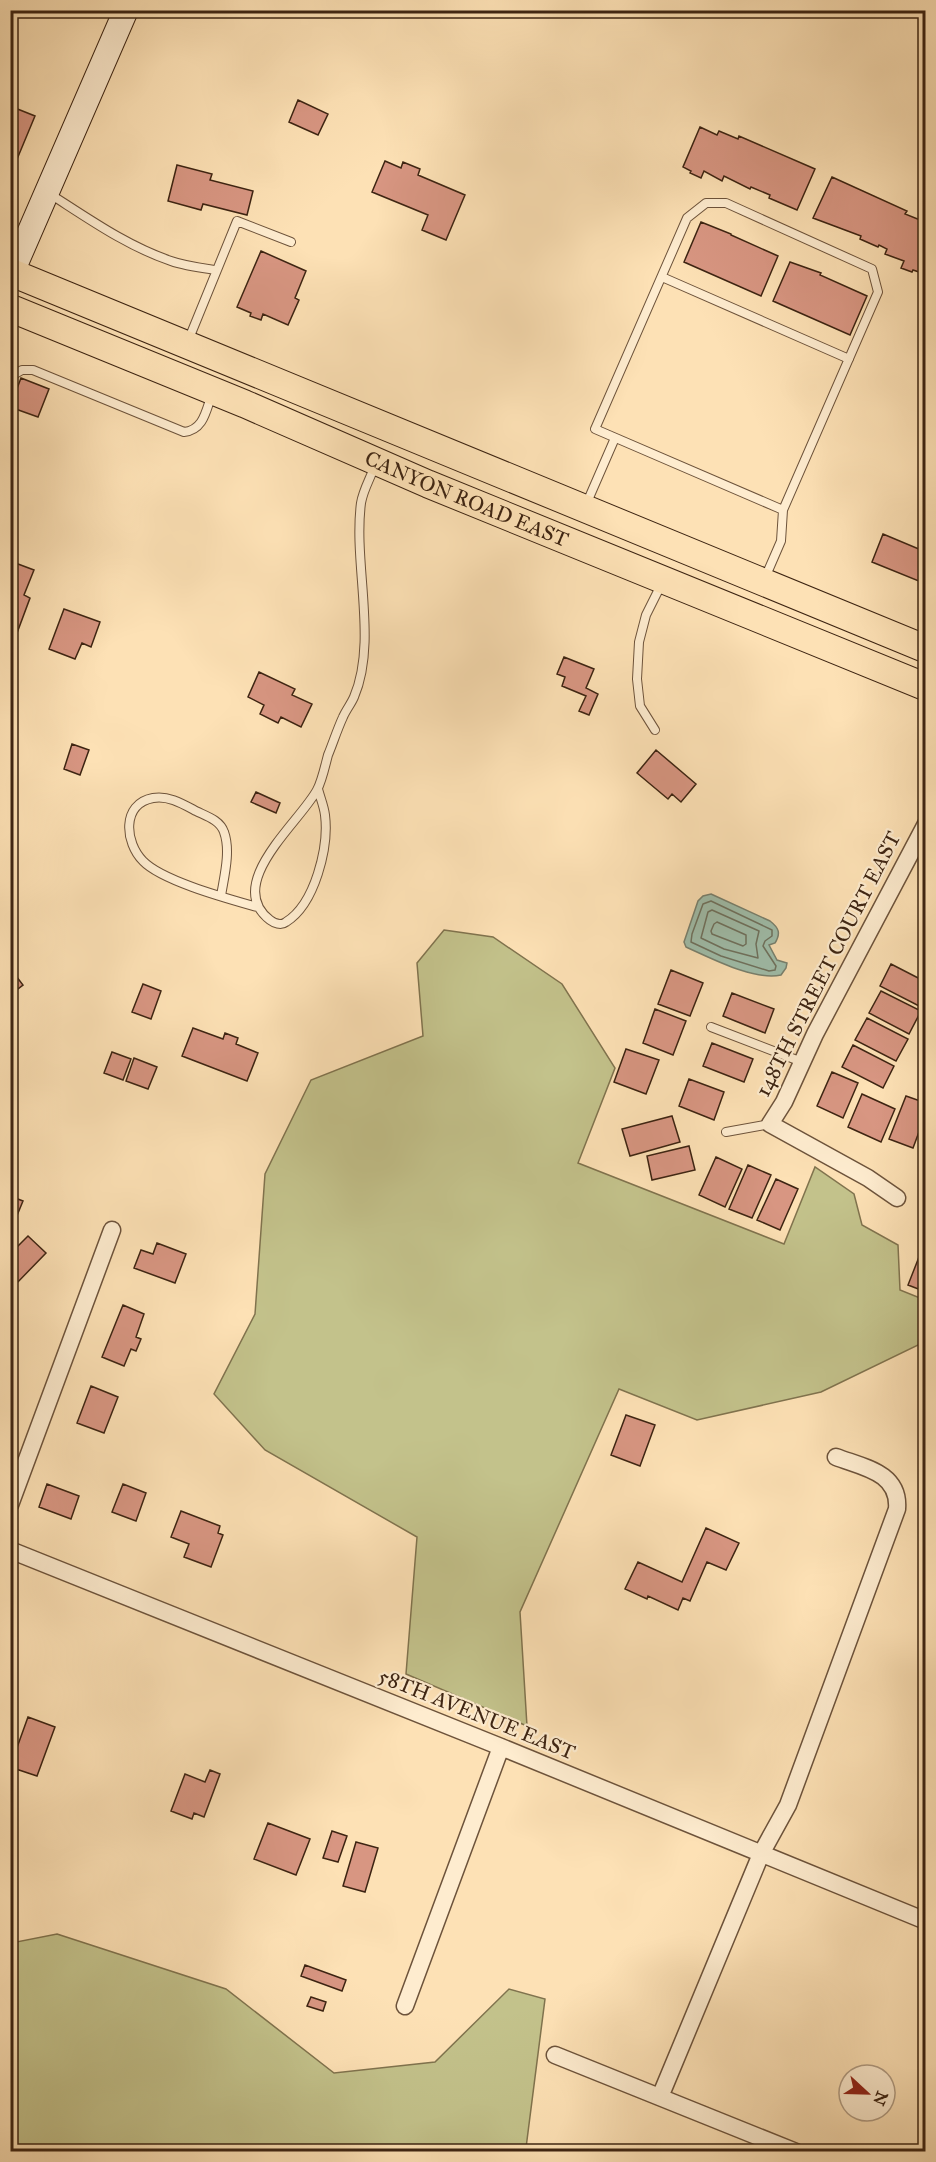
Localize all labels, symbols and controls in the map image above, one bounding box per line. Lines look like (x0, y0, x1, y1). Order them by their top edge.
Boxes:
street label: CANYON ROAD EAST (361, 445, 572, 553)
street label: 148TH STREET COURT EAST (750, 827, 906, 1101)
street label: 58TH AVENUE EAST (375, 1663, 579, 1765)
north arrow (837, 2063, 897, 2123)
text: N (869, 2089, 892, 2109)

